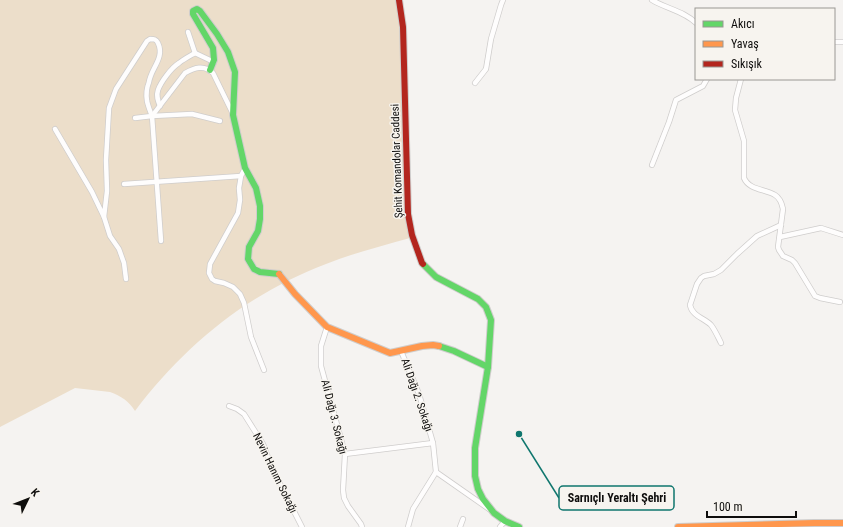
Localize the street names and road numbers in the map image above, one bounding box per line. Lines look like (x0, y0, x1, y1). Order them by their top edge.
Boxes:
street label: Şehit Komandolar Caddesi (389, 104, 405, 218)
street label: Ali Dağı 2. Sokağı (398, 357, 436, 433)
street label: Ali Dağı 3. Sokağı (318, 378, 350, 456)
street label: Nevin Hanım Sokağı (250, 431, 300, 515)

